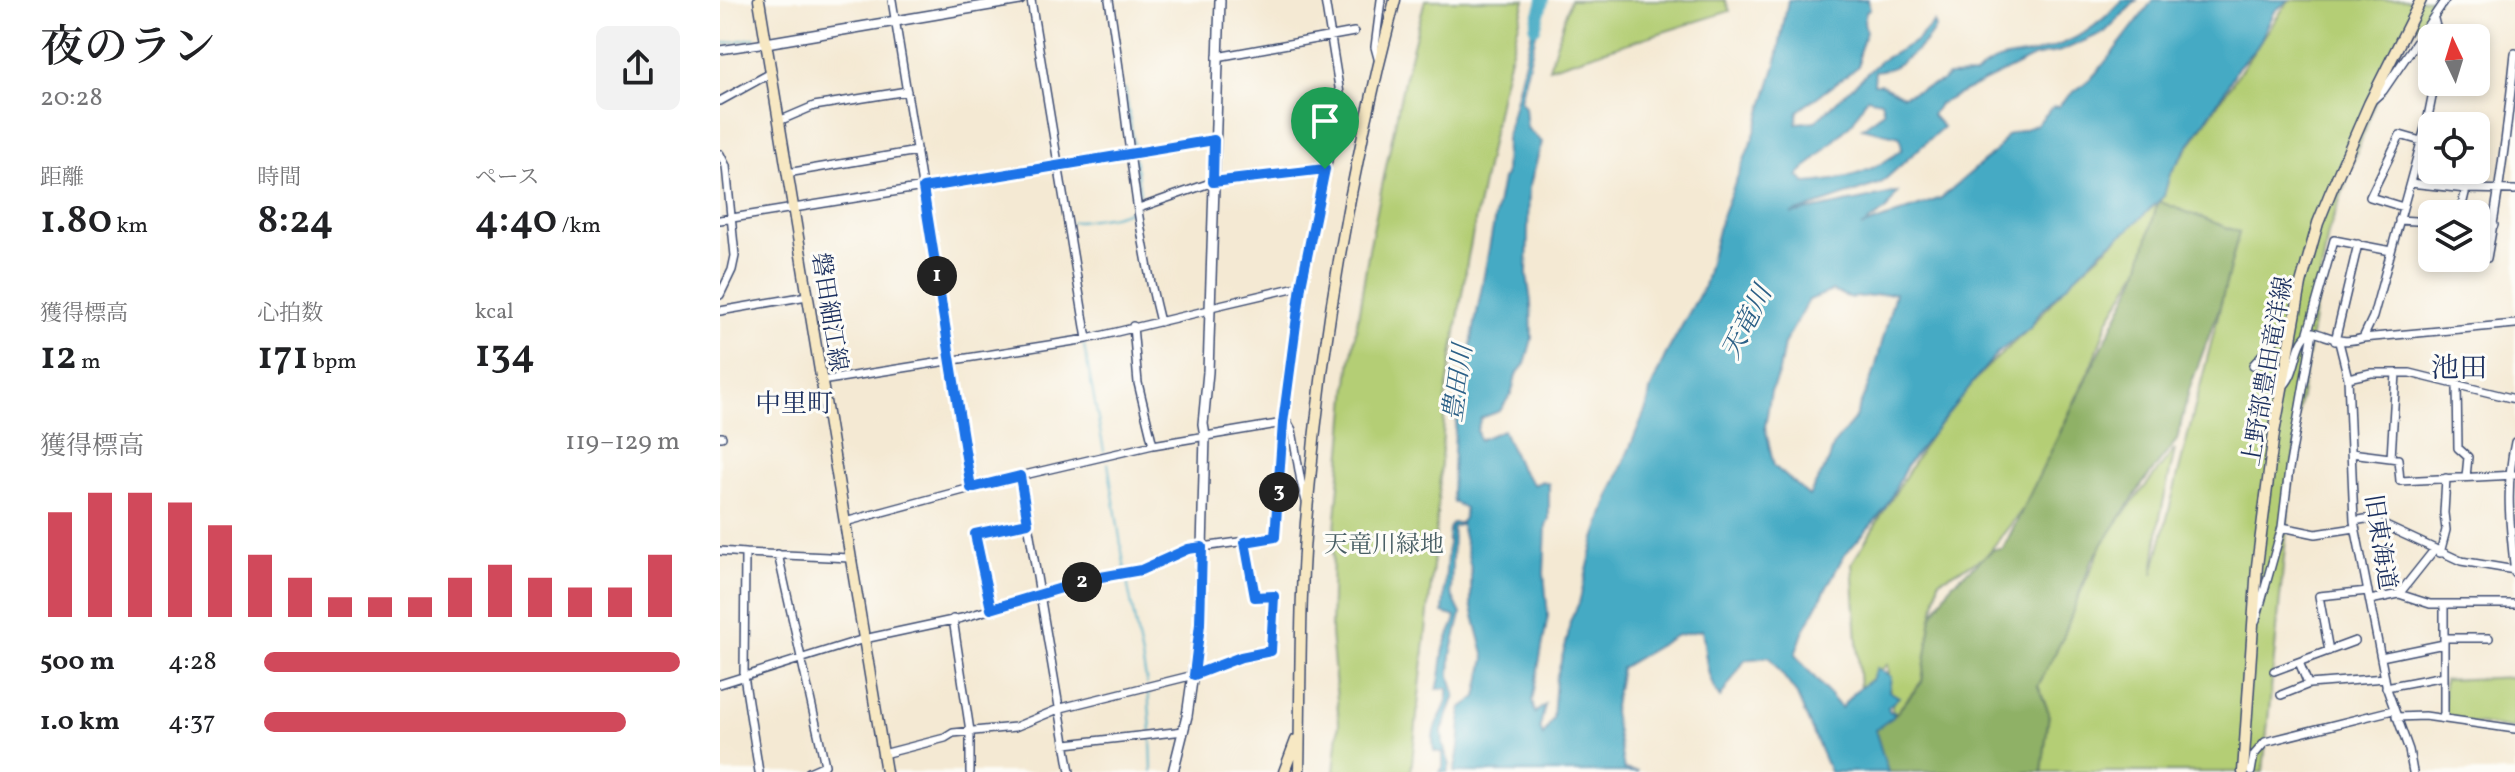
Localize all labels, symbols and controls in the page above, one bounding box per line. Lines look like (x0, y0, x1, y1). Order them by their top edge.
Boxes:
text: 夜のラン (40, 19, 216, 80)
north arrow (2418, 24, 2490, 96)
map controls (2418, 24, 2490, 272)
button: share (596, 26, 680, 110)
text: 20:28 (40, 80, 103, 116)
pin (1291, 87, 1359, 169)
icon: arrive (1303, 99, 1347, 143)
button: locate (2418, 112, 2490, 184)
text: 距離 (40, 163, 84, 194)
text: 時間 (257, 163, 301, 194)
text: ペース (475, 163, 540, 194)
text: 1.80 (40, 194, 112, 250)
text: 8:24 (257, 194, 334, 250)
text: 4:40 (475, 194, 557, 250)
button: layers (2418, 200, 2490, 272)
text: km (112, 211, 148, 242)
text: /km (557, 211, 601, 242)
street label: 磐田細江線 (802, 250, 854, 374)
pin: 1 (917, 256, 957, 296)
text: 1 (933, 260, 941, 291)
street label: 上野部豊田竜洋線 (2236, 274, 2302, 469)
water label: 天竜川 (1714, 277, 1783, 366)
text: kcal (475, 297, 514, 328)
text: 獲得標高 (40, 299, 128, 330)
text: 心拍数 (257, 299, 323, 330)
text: 134 (475, 328, 535, 384)
text: 12 (40, 330, 77, 386)
text: 171 (257, 330, 308, 386)
water label: 豊田川 (1436, 339, 1483, 424)
text: m (77, 347, 101, 378)
text: bpm (308, 347, 357, 378)
district label: 池田 (2431, 350, 2487, 389)
district label: 中里町 (755, 387, 833, 423)
text: 119–129 m (565, 424, 680, 460)
text: 獲得標高 (40, 429, 144, 465)
pin: 3 (1259, 472, 1299, 512)
text: 3 (1273, 476, 1285, 507)
street label: 旧東海道 (2355, 492, 2403, 592)
park label: 天竜川緑地 (1324, 529, 1444, 563)
pin: 2 (1062, 562, 1102, 602)
text: 2 (1076, 566, 1088, 597)
text: 500 m (40, 644, 115, 680)
text: 4:28 (168, 644, 217, 680)
text: 1.0 km (40, 704, 120, 740)
text: 4:37 (168, 704, 216, 740)

